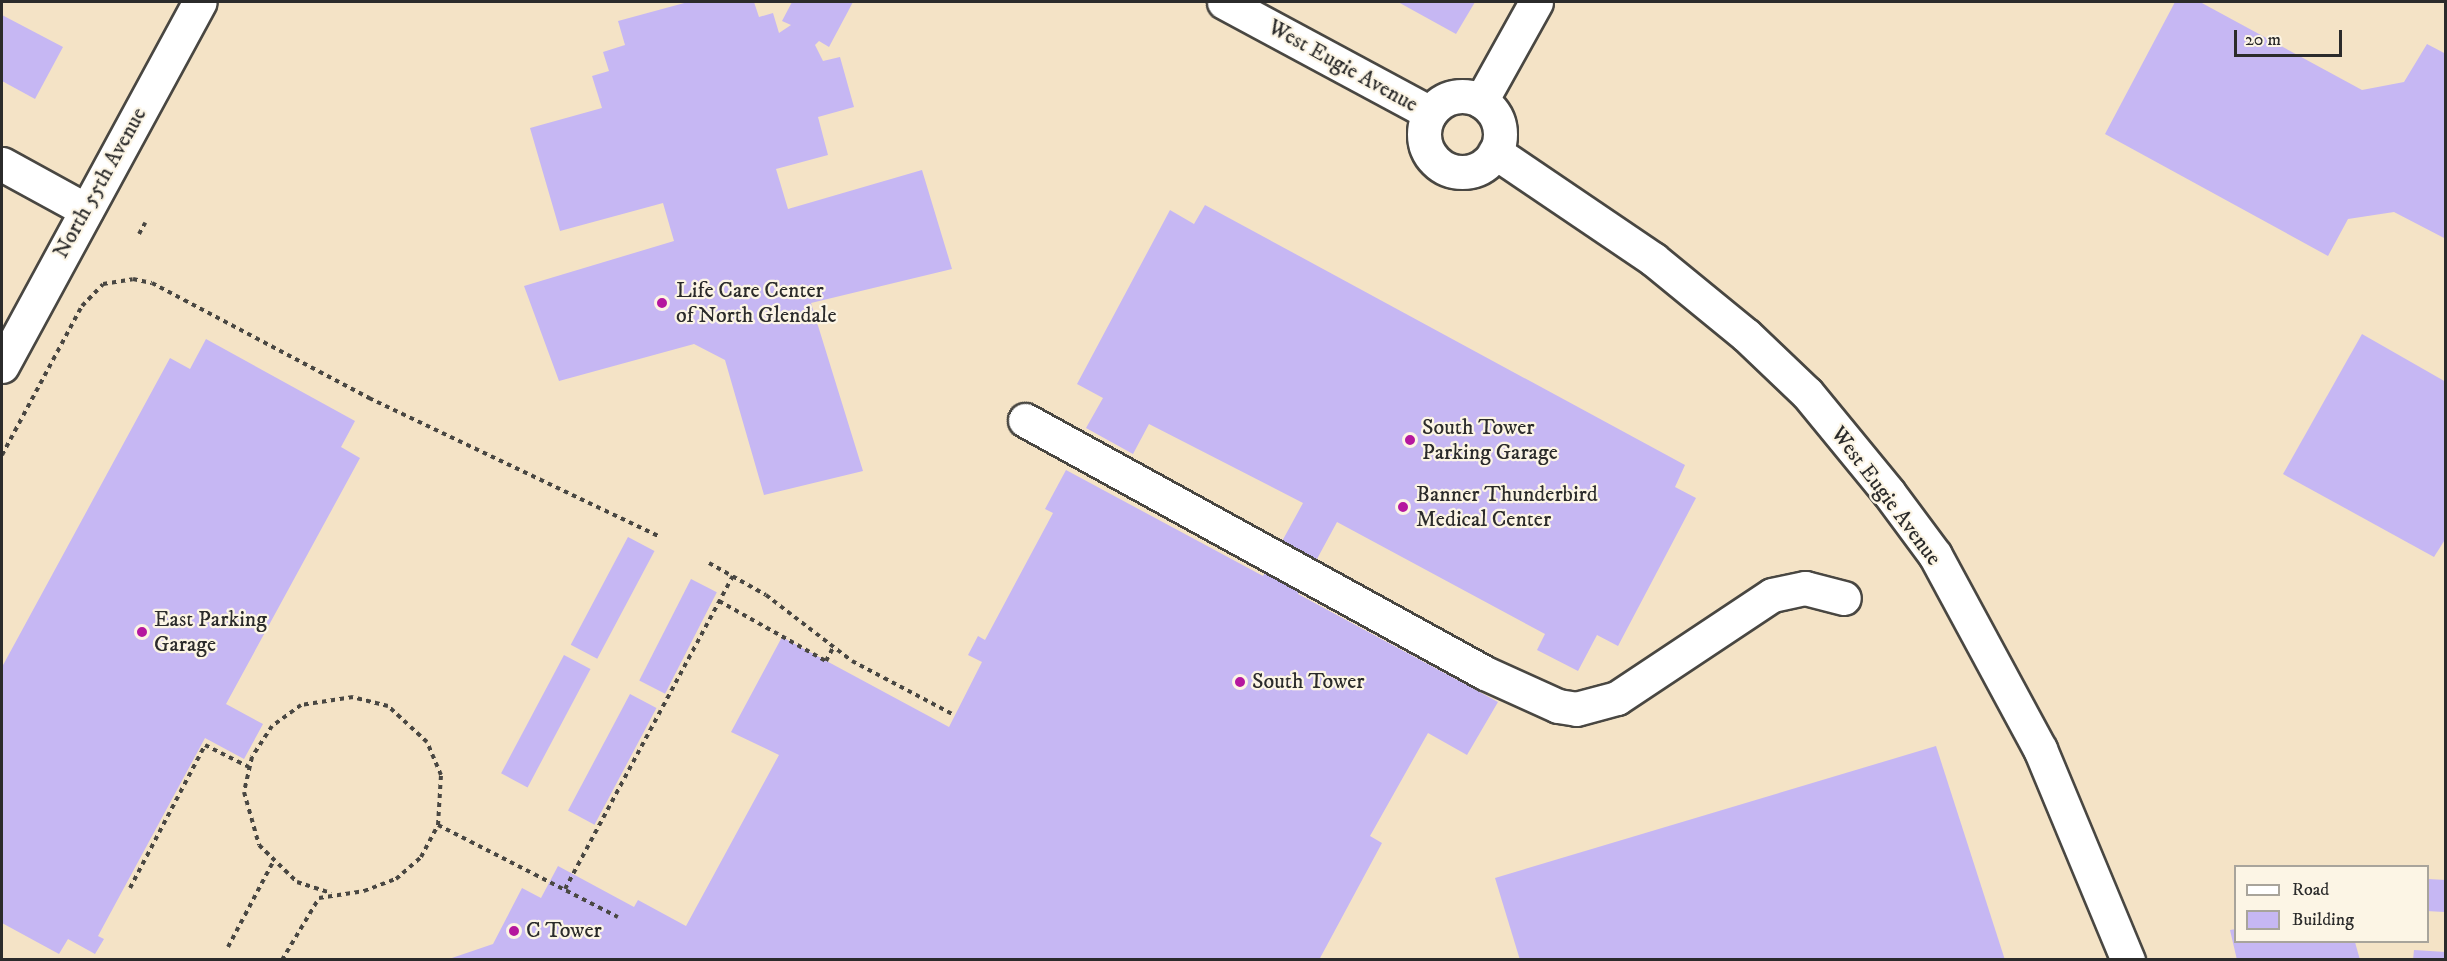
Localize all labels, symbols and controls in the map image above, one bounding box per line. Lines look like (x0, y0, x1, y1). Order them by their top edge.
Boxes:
street label: West Eugie Avenue (1264, 14, 1422, 118)
scale bar (2237, 18, 2345, 56)
text: 20 m (2245, 29, 2281, 51)
street label: North 55th Avenue (48, 103, 152, 263)
place label: Life Care Center of North Glendale (676, 277, 836, 328)
marker: Life Care Center of North Glendale (653, 294, 671, 312)
place label: South Tower Parking Garage (1422, 414, 1558, 466)
street label: West Eugie Avenue (1825, 421, 1947, 571)
marker: South Tower Parking Garage (1403, 433, 1417, 447)
place label: Banner Thunderbird Medical Center (1416, 481, 1598, 532)
marker: Banner Thunderbird Medical Center (1394, 498, 1412, 516)
place label: East Parking Garage (154, 606, 267, 658)
marker: East Parking Garage (135, 625, 149, 639)
place label: South Tower (1252, 669, 1365, 695)
marker: South Tower (1233, 675, 1247, 689)
legend (2234, 865, 2429, 943)
text: Road (2292, 879, 2329, 901)
text: Building (2292, 909, 2354, 931)
place label: C Tower (526, 918, 602, 944)
marker: C Tower (507, 924, 521, 938)

